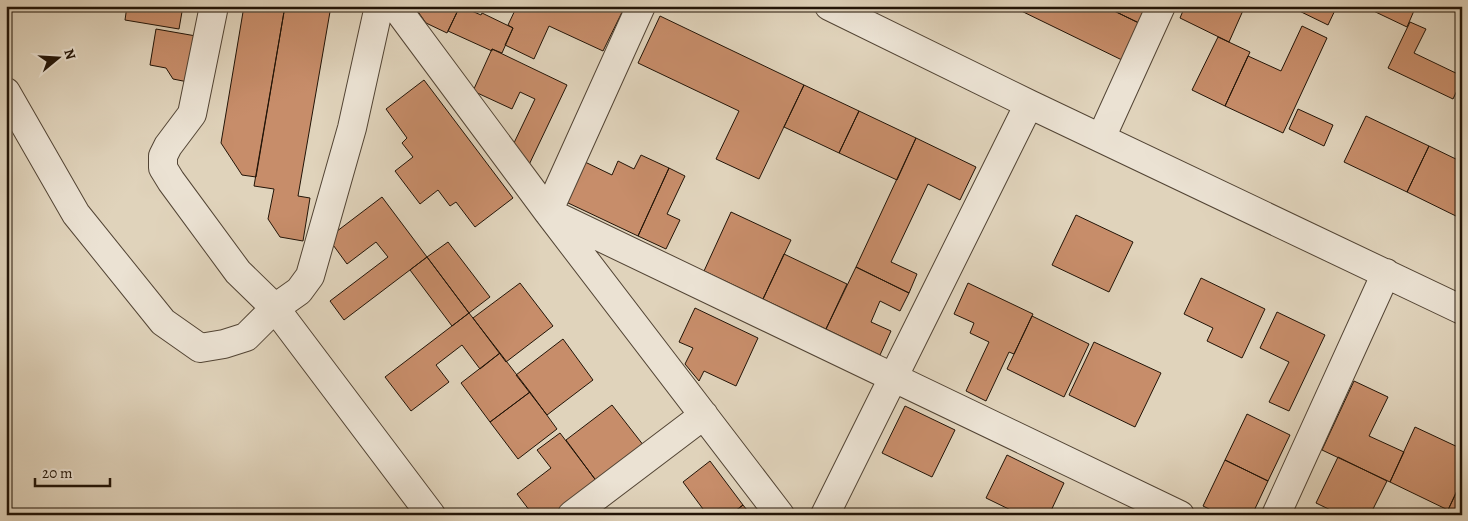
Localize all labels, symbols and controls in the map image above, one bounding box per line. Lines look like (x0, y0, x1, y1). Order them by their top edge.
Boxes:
north arrow (32, 32, 82, 82)
text: N (59, 46, 80, 62)
scale bar (35, 456, 110, 488)
text: 20 m (42, 463, 73, 483)

